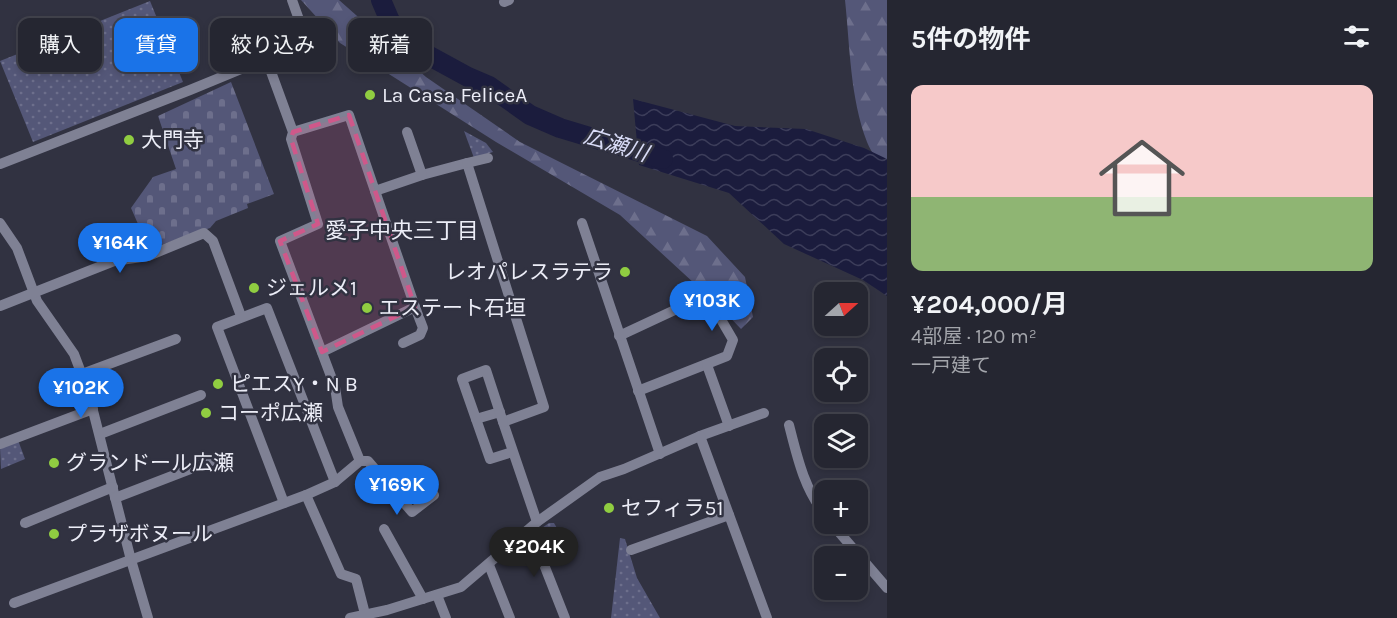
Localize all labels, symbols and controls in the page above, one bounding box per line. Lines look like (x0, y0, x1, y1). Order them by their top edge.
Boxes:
chip: 購入 (18, 18, 102, 72)
chip: 賃貸 (114, 18, 198, 72)
chip: 絞り込み (210, 18, 336, 72)
chip: 新着 (348, 18, 432, 72)
icon: filters (1340, 20, 1373, 53)
text: 5件の物件 (911, 24, 1030, 55)
place label: La Casa FeliceA (382, 83, 527, 107)
marker: La Casa FeliceA (363, 88, 377, 102)
water label: 広瀬川 (581, 123, 653, 168)
icon: home (1088, 124, 1196, 232)
place label: 大門寺 (141, 128, 204, 152)
marker: 大門寺 (122, 133, 136, 147)
district label: 愛子中央三丁目 (325, 218, 479, 244)
pin: ¥164K (78, 223, 162, 274)
text: ¥164K (92, 231, 148, 254)
place label: レオパレスラテラ (445, 260, 613, 284)
marker: レオパレスラテラ (618, 265, 632, 279)
place label: ジェルメ1 (266, 276, 357, 300)
marker: ジェルメ1 (247, 281, 261, 295)
pin: ¥103K (670, 281, 754, 332)
north arrow (814, 282, 868, 336)
map controls (814, 282, 868, 600)
text: ¥103K (683, 289, 741, 312)
text: ¥204,000/月 (911, 289, 1068, 320)
place label: エステート石垣 (379, 296, 526, 320)
marker: エステート石垣 (360, 301, 374, 315)
text: 4部屋 · 120 m² (911, 325, 1037, 348)
button: locate (814, 348, 868, 402)
text: 一戸建て (911, 354, 991, 377)
pin: ¥102K (39, 368, 123, 419)
place label: ピエスY・N B (230, 372, 358, 396)
text: ¥102K (53, 376, 109, 399)
marker: ピエスY・N B (211, 377, 225, 391)
place label: コーポ広瀬 (218, 401, 323, 425)
marker: コーポ広瀬 (199, 406, 213, 420)
button: layers (814, 414, 868, 468)
place label: グランドール広瀬 (66, 451, 234, 475)
marker: グランドール広瀬 (47, 456, 61, 470)
pin: ¥169K (355, 465, 439, 516)
text: ¥169K (369, 473, 425, 496)
button: + (814, 480, 868, 534)
place label: セフィラ51 (621, 496, 723, 520)
marker: セフィラ51 (602, 501, 616, 515)
place label: プラザボヌール (66, 522, 213, 546)
marker: プラザボヌール (47, 527, 61, 541)
pin: ¥204K (492, 527, 576, 578)
text: ¥204K (503, 535, 565, 558)
button: − (814, 546, 868, 600)

